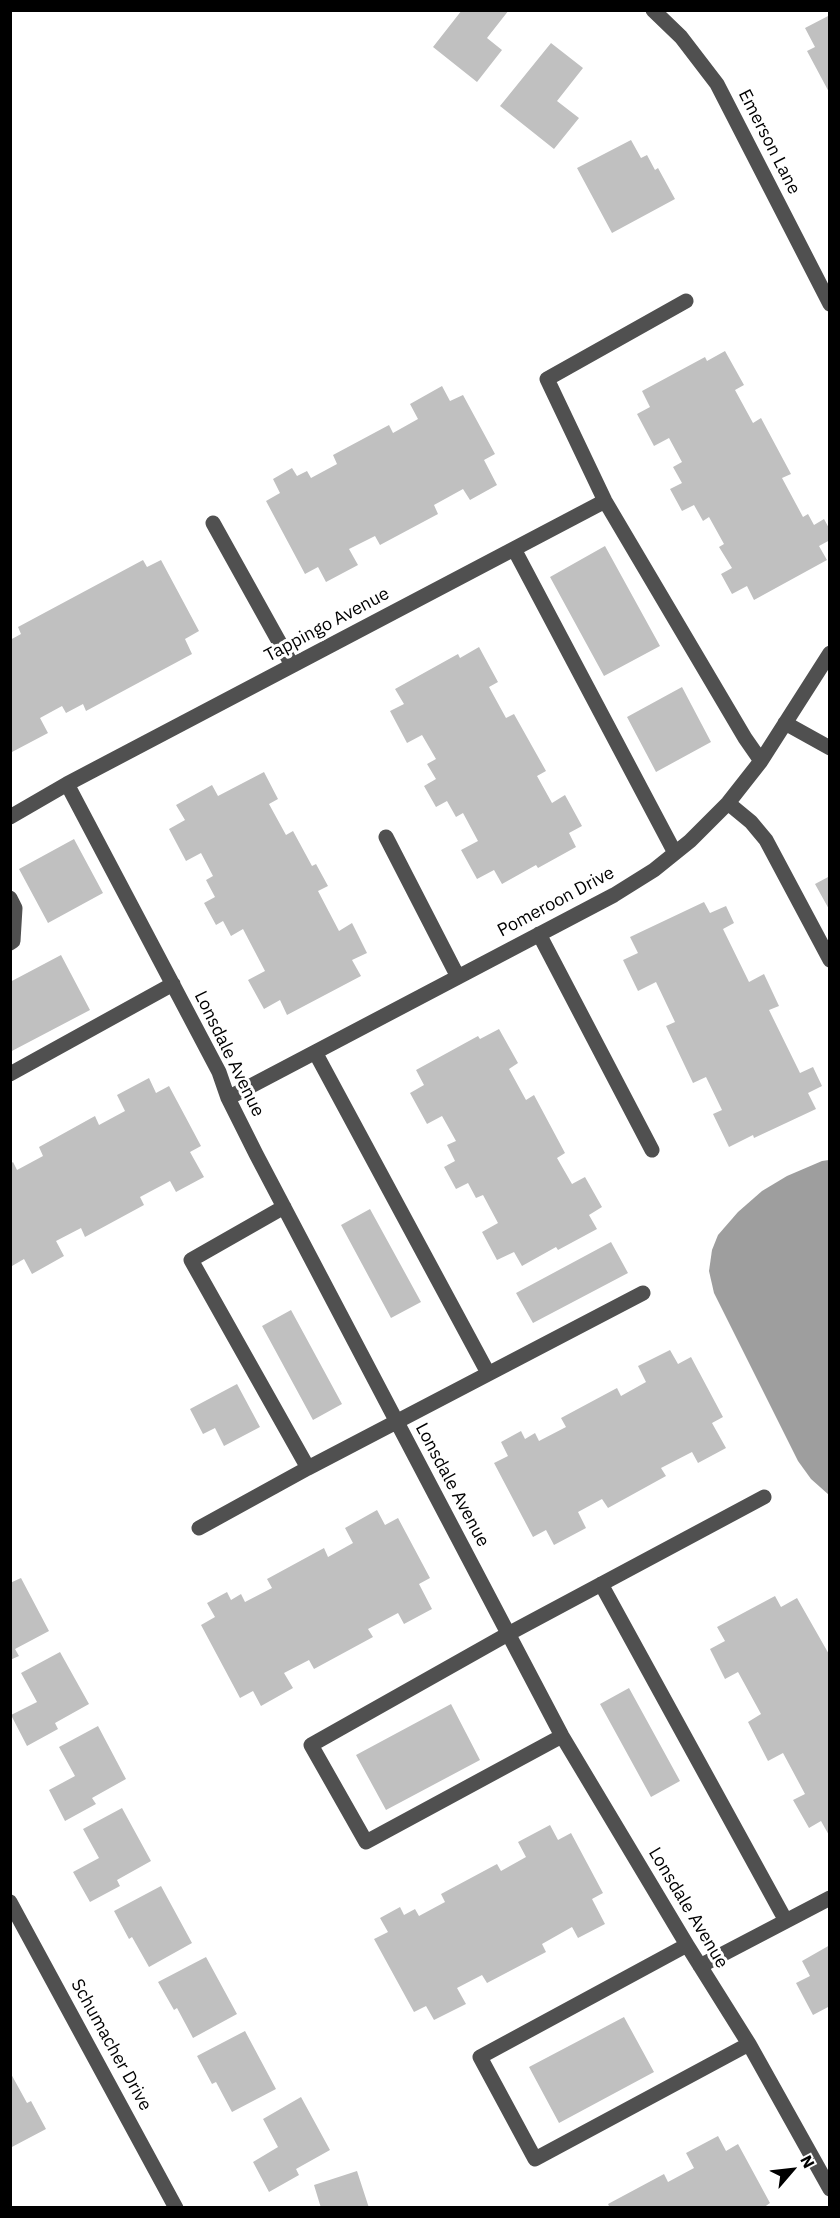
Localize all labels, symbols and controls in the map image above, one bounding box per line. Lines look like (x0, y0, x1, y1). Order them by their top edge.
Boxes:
street label: Emerson Lane (733, 86, 805, 198)
street label: Tappingo Avenue (261, 583, 393, 667)
street label: Pomeroon Drive (494, 862, 618, 942)
street label: Lonsdale Avenue (189, 988, 269, 1120)
street label: Lonsdale Avenue (410, 1419, 494, 1551)
street label: Lonsdale Avenue (643, 1844, 733, 1972)
street label: Schumacher Drive (66, 1975, 156, 2115)
north arrow (762, 2140, 822, 2200)
text: N (796, 2152, 819, 2171)

